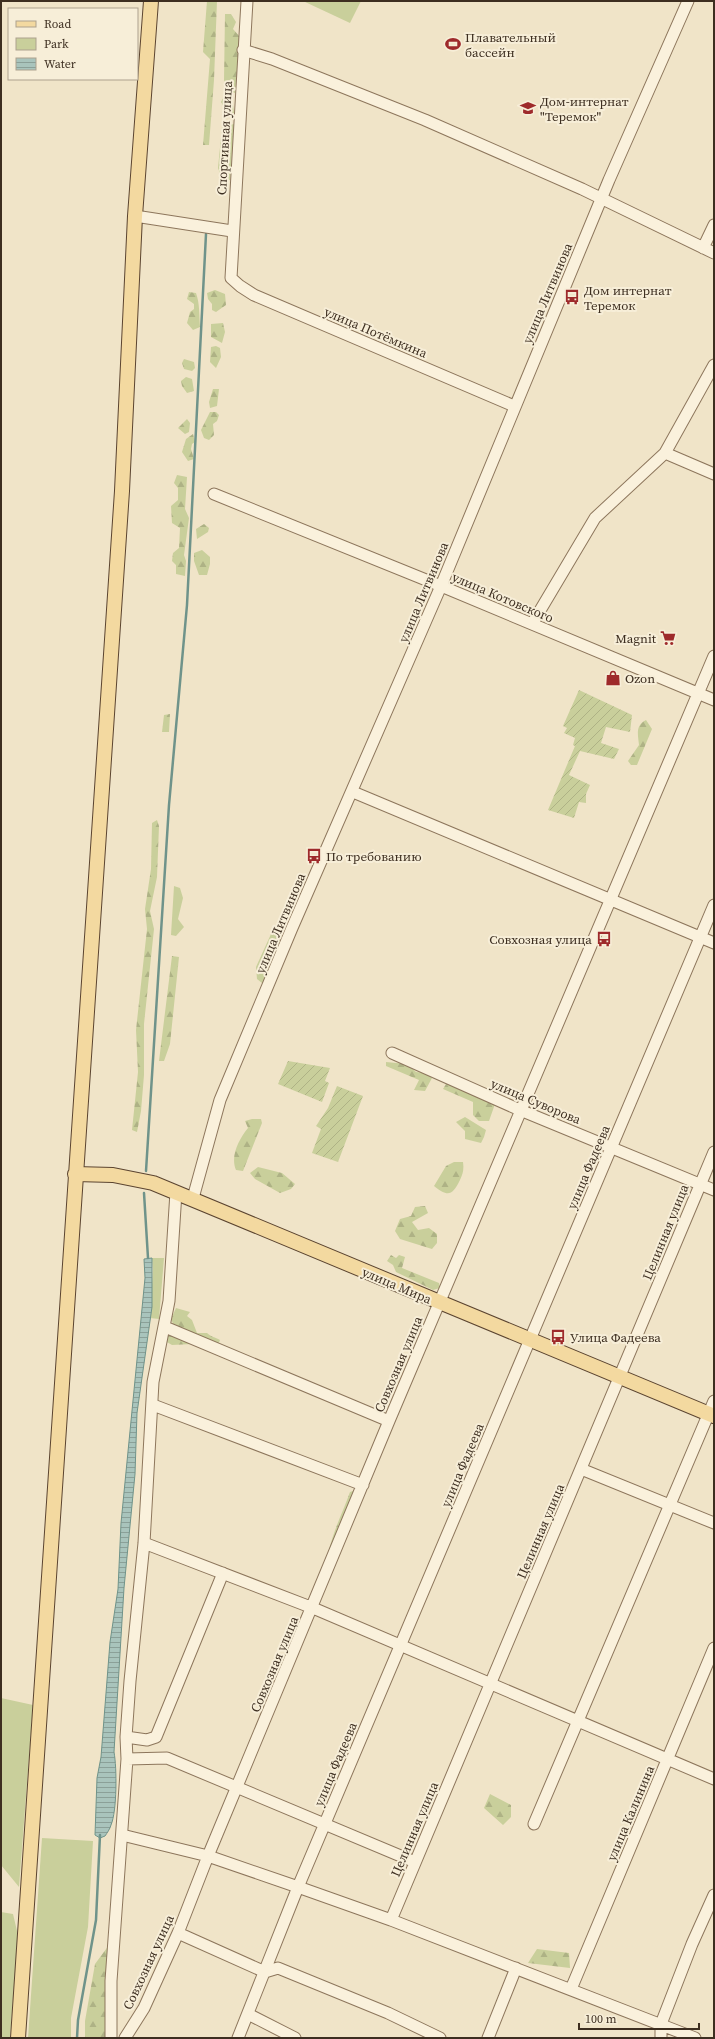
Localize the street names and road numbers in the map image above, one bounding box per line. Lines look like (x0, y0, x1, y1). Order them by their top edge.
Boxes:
street label: Спортивная улица (213, 80, 236, 195)
street label: улица Литвинова (519, 240, 576, 346)
street label: улица Потёмкина (322, 303, 430, 362)
street label: улица Литвинова (395, 539, 452, 645)
street label: улица Котовского (449, 568, 556, 627)
street label: улица Литвинова (252, 870, 309, 976)
street label: улица Суворова (488, 1075, 584, 1128)
street label: улица Фадеева (563, 1122, 614, 1212)
street label: Целинная улица (639, 1181, 693, 1283)
street label: улица Мира (360, 1263, 434, 1308)
street label: Совхозная улица (371, 1313, 427, 1415)
street label: улица Фадеева (437, 1420, 488, 1510)
street label: Целинная улица (513, 1481, 568, 1581)
street label: Совхозная улица (247, 1613, 303, 1715)
street label: улица Фадеева (310, 1719, 361, 1809)
street label: улица Калинина (603, 1763, 658, 1863)
street label: Целинная улица (387, 1779, 442, 1879)
street label: Совхозная улица (119, 1912, 178, 2012)

